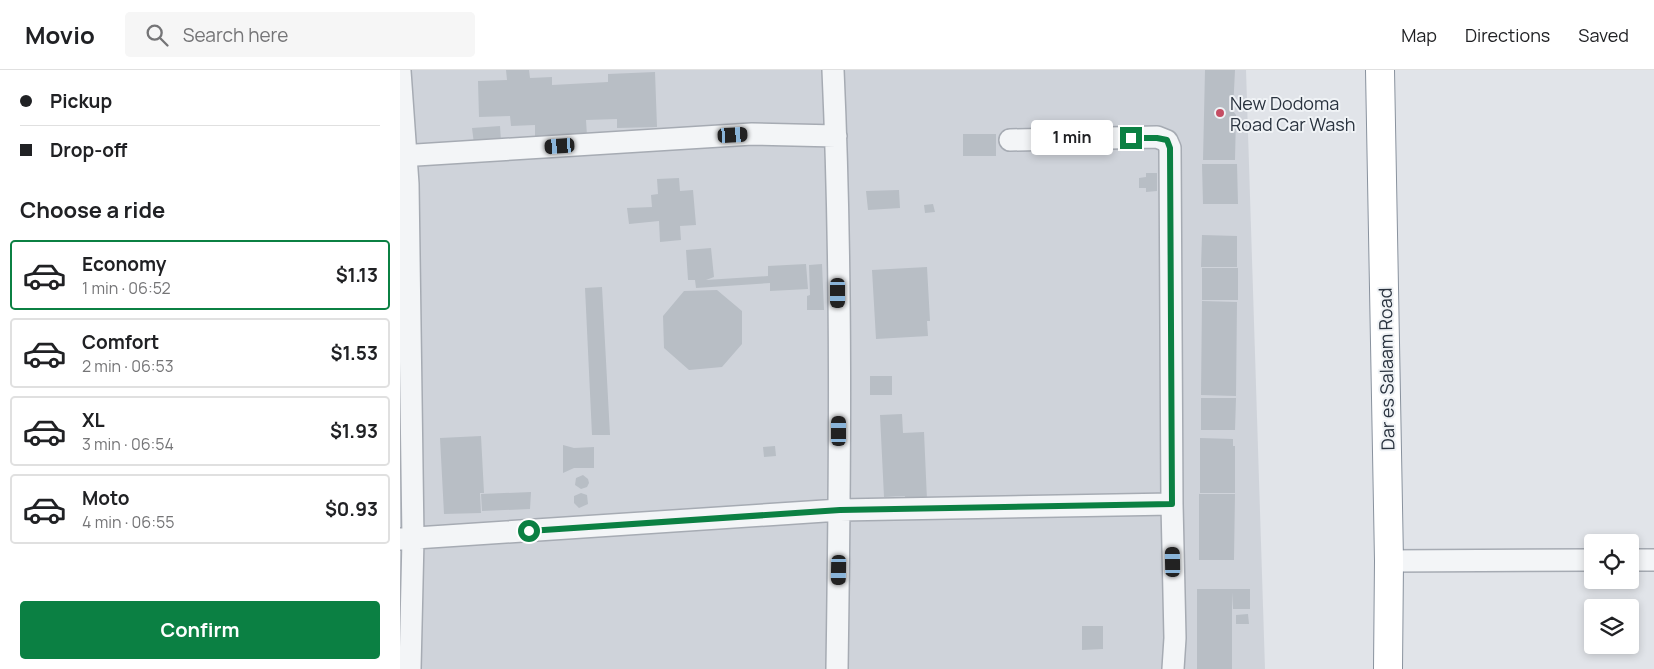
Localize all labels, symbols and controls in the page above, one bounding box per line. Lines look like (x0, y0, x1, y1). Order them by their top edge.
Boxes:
search box (125, 12, 475, 57)
text: Movio (25, 18, 95, 51)
icon: search (143, 21, 171, 49)
text: Search here (183, 22, 288, 48)
text: Map (1401, 23, 1437, 47)
text: Directions (1465, 23, 1550, 47)
text: Saved (1578, 23, 1629, 47)
text: Pickup (50, 88, 112, 114)
place label: New Dodoma Road Car Wash (1230, 91, 1355, 136)
marker: New Dodoma Road Car Wash (1214, 107, 1226, 119)
callout: 1 min (1031, 120, 1114, 156)
text: 1 min (1052, 126, 1092, 148)
car (717, 127, 748, 143)
route end (1120, 127, 1142, 149)
text: Drop-off (50, 137, 127, 163)
car (544, 137, 575, 155)
text: Choose a ride (20, 195, 165, 225)
text: Economy (82, 251, 166, 277)
icon: car (22, 253, 67, 298)
text: $1.13 (336, 262, 378, 288)
text: 1 min · 06:52 (82, 277, 171, 299)
car (830, 278, 845, 308)
street label: Dar es Salaam Road (1373, 288, 1399, 450)
text: Comfort (82, 329, 159, 355)
icon: car (22, 331, 67, 376)
text: $1.53 (331, 340, 378, 366)
text: 2 min · 06:53 (82, 355, 174, 377)
text: XL (82, 407, 105, 433)
icon: car (22, 409, 67, 454)
car (831, 416, 846, 446)
text: $1.93 (330, 418, 378, 444)
text: 3 min · 06:54 (82, 433, 174, 455)
text: Moto (82, 485, 129, 511)
icon: car (22, 487, 67, 532)
text: $0.93 (325, 496, 378, 522)
text: 4 min · 06:55 (82, 511, 174, 533)
route start (518, 520, 540, 542)
map controls (1584, 534, 1639, 654)
button: locate (1584, 534, 1639, 589)
car (1165, 547, 1180, 577)
car (831, 555, 846, 585)
button: layers (1584, 599, 1639, 654)
button: Confirm (20, 601, 380, 659)

